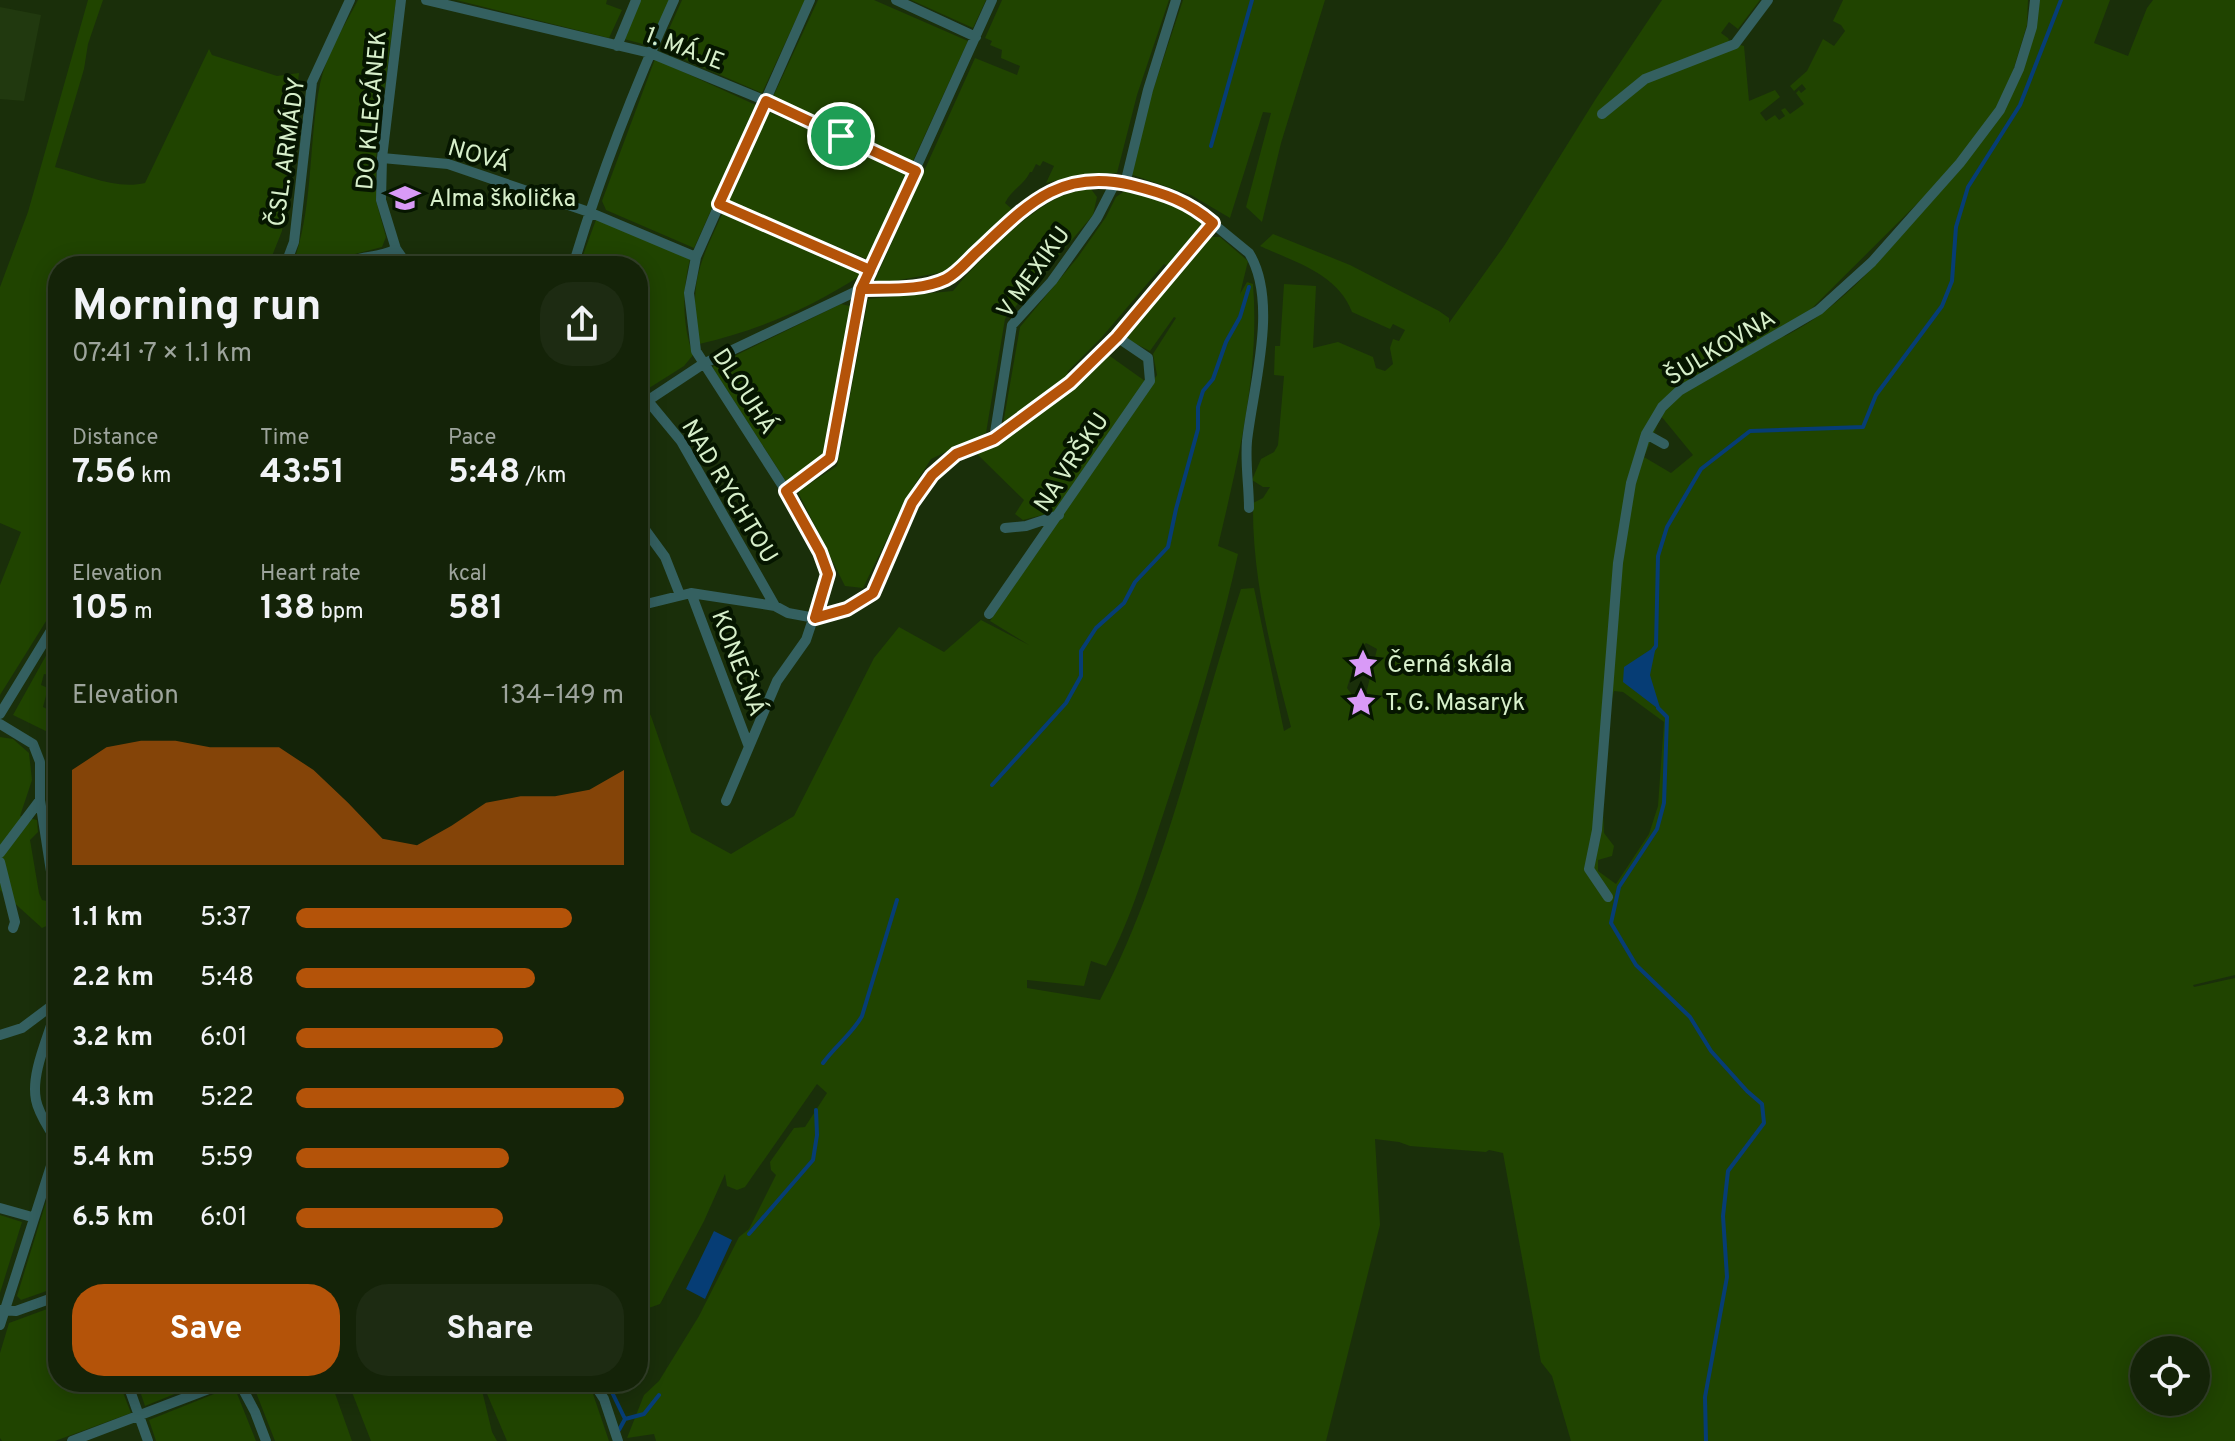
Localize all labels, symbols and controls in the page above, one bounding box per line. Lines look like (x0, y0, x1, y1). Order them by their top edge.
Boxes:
street label: 1. MÁJE (640, 19, 729, 79)
street label: DO KLECÁNEK (349, 29, 395, 191)
street label: ČSL. ARMÁDY (261, 75, 313, 229)
pin (807, 102, 875, 170)
icon: arrive (819, 114, 863, 158)
street label: NOVÁ (444, 132, 513, 180)
school or university icon: Alma školička (388, 181, 422, 215)
place label: Alma školička (429, 185, 576, 215)
street label: V MEXIKU (991, 221, 1078, 325)
text: Morning run (72, 280, 322, 336)
button: share (540, 282, 624, 366)
street label: ŠULKOVNA (1659, 302, 1782, 393)
text: 07:41 · 7 × 1.1 km (72, 338, 252, 371)
street label: DLOUHÁ (705, 342, 784, 441)
street label: NA VRŠKU (1027, 407, 1117, 519)
street label: NAD RYCHTOU (673, 414, 783, 570)
text: Distance (72, 425, 158, 452)
text: Time (260, 425, 309, 452)
text: Pace (448, 425, 496, 452)
text: 7.56 (72, 452, 136, 495)
text: 43:51 (260, 452, 345, 495)
text: 5:48 (448, 452, 520, 495)
text: km (136, 463, 172, 490)
text: /km (520, 463, 566, 490)
text: Elevation (72, 561, 162, 588)
text: Heart rate (260, 561, 361, 588)
text: kcal (448, 561, 487, 588)
text: 105 (72, 588, 129, 631)
text: 138 (260, 588, 315, 631)
text: 581 (448, 588, 504, 631)
text: m (129, 599, 153, 626)
text: bpm (315, 599, 364, 626)
street label: KONEČNÁ (703, 606, 773, 721)
place icon: Černá skála (1346, 647, 1380, 681)
place label: Černá skála (1387, 649, 1512, 681)
text: Elevation (72, 680, 179, 713)
text: 134–149 m (501, 680, 624, 713)
place icon: T. G. Masaryk (1344, 685, 1378, 719)
place label: T. G. Masaryk (1385, 689, 1525, 719)
text: 1.1 km (72, 902, 143, 935)
text: 5:37 (200, 902, 251, 935)
text: 2.2 km (72, 962, 154, 995)
text: 5:48 (200, 962, 254, 995)
text: 3.2 km (72, 1022, 153, 1055)
text: 6:01 (200, 1022, 248, 1055)
text: 4.3 km (72, 1082, 154, 1115)
text: 5:22 (200, 1082, 254, 1115)
text: 5.4 km (72, 1142, 155, 1175)
text: 5:59 (200, 1142, 253, 1175)
text: 6.5 km (72, 1202, 154, 1235)
text: 6:01 (200, 1202, 248, 1235)
button: Save (72, 1284, 340, 1376)
button: Share (356, 1284, 624, 1376)
map controls (2130, 1336, 2210, 1416)
button: locate (2130, 1336, 2210, 1416)

